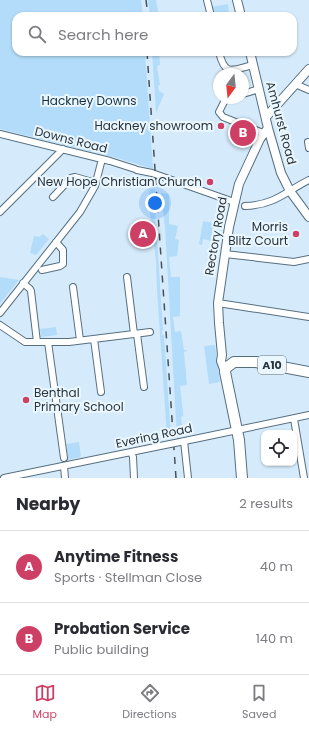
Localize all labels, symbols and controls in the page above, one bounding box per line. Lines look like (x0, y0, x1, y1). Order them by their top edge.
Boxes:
search box (12, 12, 297, 56)
icon: search (26, 23, 48, 45)
text: Search here (58, 24, 148, 45)
north arrow (213, 68, 249, 104)
street label: Amhurst Road (262, 79, 301, 166)
park label: Hackney Downs (42, 92, 136, 109)
place label: Hackney showroom (94, 117, 213, 134)
pin: B (230, 118, 256, 148)
marker: Hackney showroom (216, 121, 226, 131)
street label: Downs Road (33, 122, 109, 157)
place label: New Hope Christian Church (37, 173, 202, 190)
marker: New Hope Christian Church (205, 177, 215, 187)
your location (145, 193, 165, 213)
street label: Rectory Road (200, 195, 231, 277)
place label: Morris Blitz Court (228, 218, 288, 249)
pin: A (130, 219, 156, 249)
marker: Morris Blitz Court (291, 229, 301, 239)
road number: A10 (258, 356, 286, 374)
place label: Benthal Primary School (34, 384, 124, 415)
marker: Benthal Primary School (21, 395, 31, 405)
street label: Evering Road (114, 419, 194, 452)
map controls (261, 430, 297, 466)
button: locate (261, 430, 297, 466)
text: Nearby (16, 492, 80, 516)
text: 2 results (239, 494, 293, 513)
text: Anytime Fitness (54, 546, 178, 567)
text: A (24, 557, 34, 576)
text: 40 m (260, 557, 293, 576)
text: Sports · Stellman Close (54, 568, 202, 587)
text: Probation Service (54, 618, 190, 639)
text: B (25, 629, 33, 648)
text: 140 m (256, 629, 293, 648)
text: Public building (54, 640, 149, 659)
tab: Map (33, 682, 57, 723)
tab: Directions (122, 682, 177, 723)
tab: Saved (242, 682, 276, 723)

